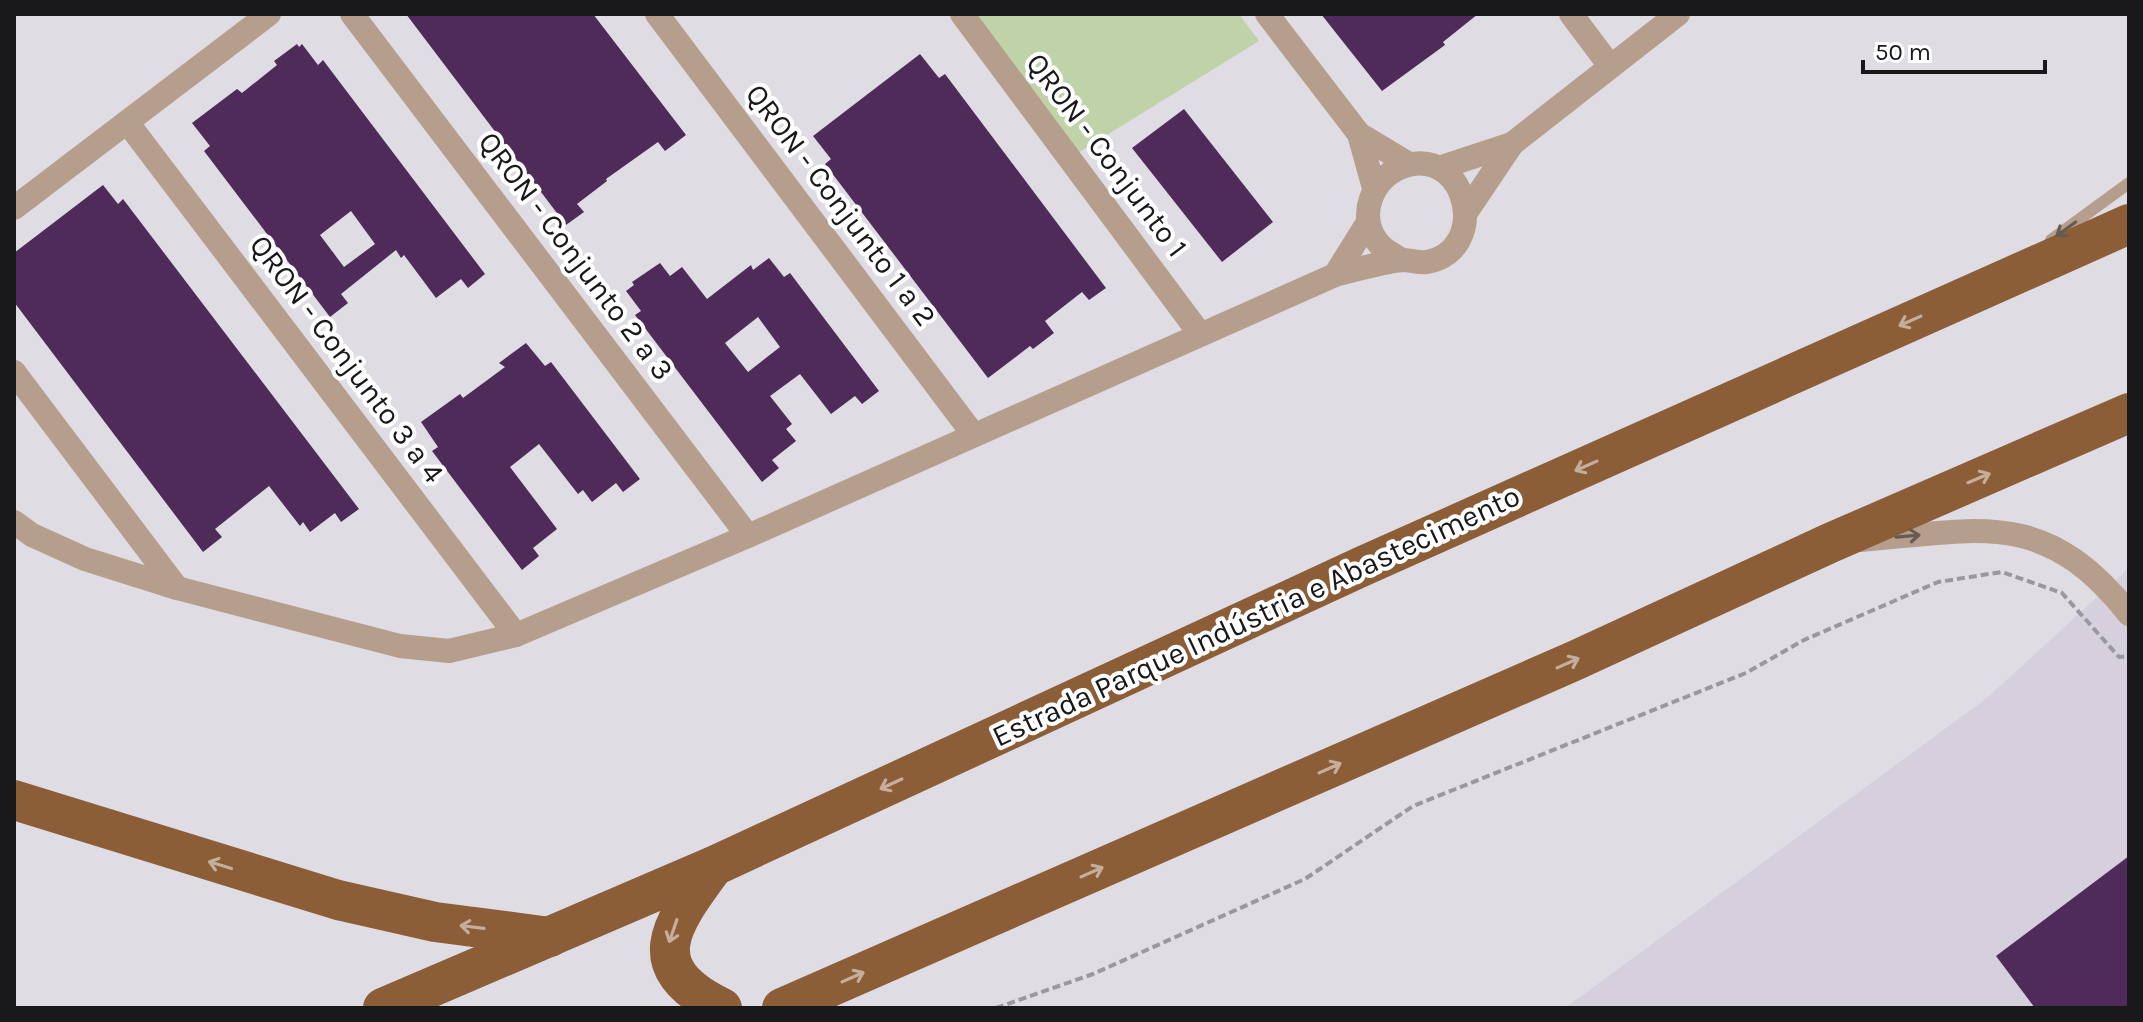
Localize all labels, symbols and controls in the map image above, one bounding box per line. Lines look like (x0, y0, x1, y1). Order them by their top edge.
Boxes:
scale bar (1863, 24, 2045, 74)
text: 50 m (1875, 38, 1931, 66)
street label: QRON - Conjunto 1 (1019, 46, 1195, 264)
street label: QRON - Conjunto 1 a 2 (738, 77, 944, 333)
street label: QRON - Conjunto 2 a 3 (471, 125, 681, 387)
one-way arrow (2055, 221, 2077, 237)
street label: QRON - Conjunto 3 a 4 (242, 228, 452, 490)
one-way arrow (1899, 315, 1923, 330)
one-way arrow (1574, 459, 1598, 474)
one-way arrow (1966, 470, 1991, 485)
street label: Estrada Parque Indústria e Abastecimento (986, 478, 1526, 754)
one-way arrow (1894, 528, 1921, 543)
one-way arrow (1555, 655, 1579, 670)
one-way arrow (1317, 759, 1341, 774)
one-way arrow (879, 777, 903, 792)
one-way arrow (208, 857, 234, 872)
one-way arrow (1079, 864, 1103, 879)
one-way arrow (460, 919, 486, 934)
one-way arrow (665, 919, 680, 944)
one-way arrow (841, 968, 865, 983)

